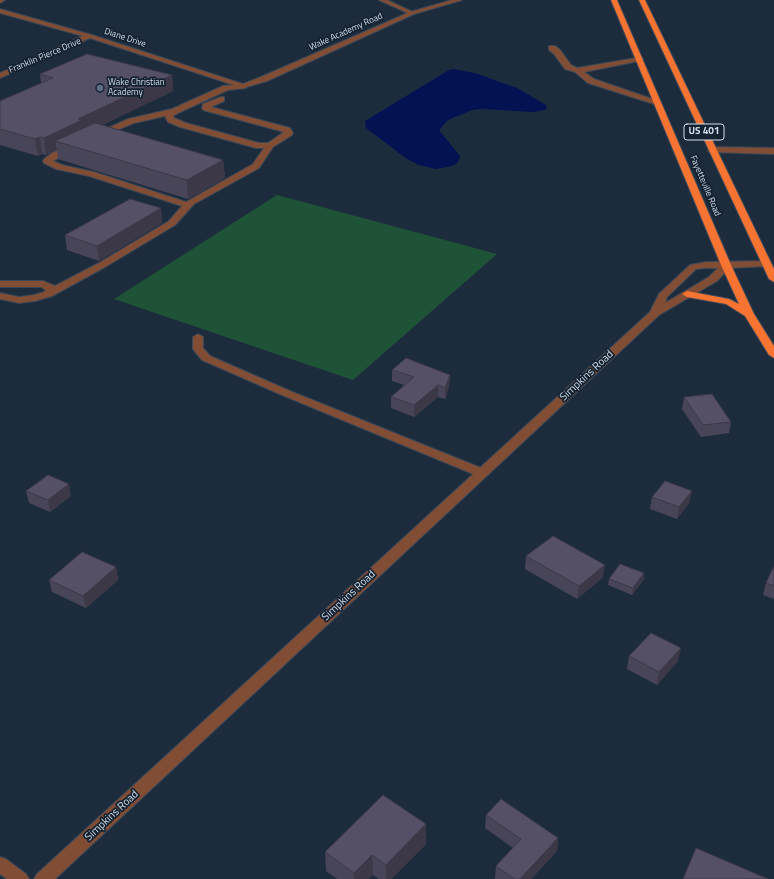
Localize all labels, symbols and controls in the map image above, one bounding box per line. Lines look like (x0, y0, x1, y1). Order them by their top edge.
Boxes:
street label: Wake Academy Road (308, 11, 384, 53)
street label: Diane Drive (103, 26, 147, 50)
street label: Franklin Pierce Drive (7, 36, 83, 76)
place label: Wake Christian Academy (108, 78, 165, 99)
marker: Wake Christian Academy (95, 83, 105, 93)
road number: US 401 (684, 124, 724, 140)
street label: Fayetteville Road (687, 154, 723, 218)
street label: Simpkins Road (558, 348, 616, 404)
street label: Simpkins Road (320, 568, 378, 624)
street label: Simpkins Road (83, 788, 141, 844)

